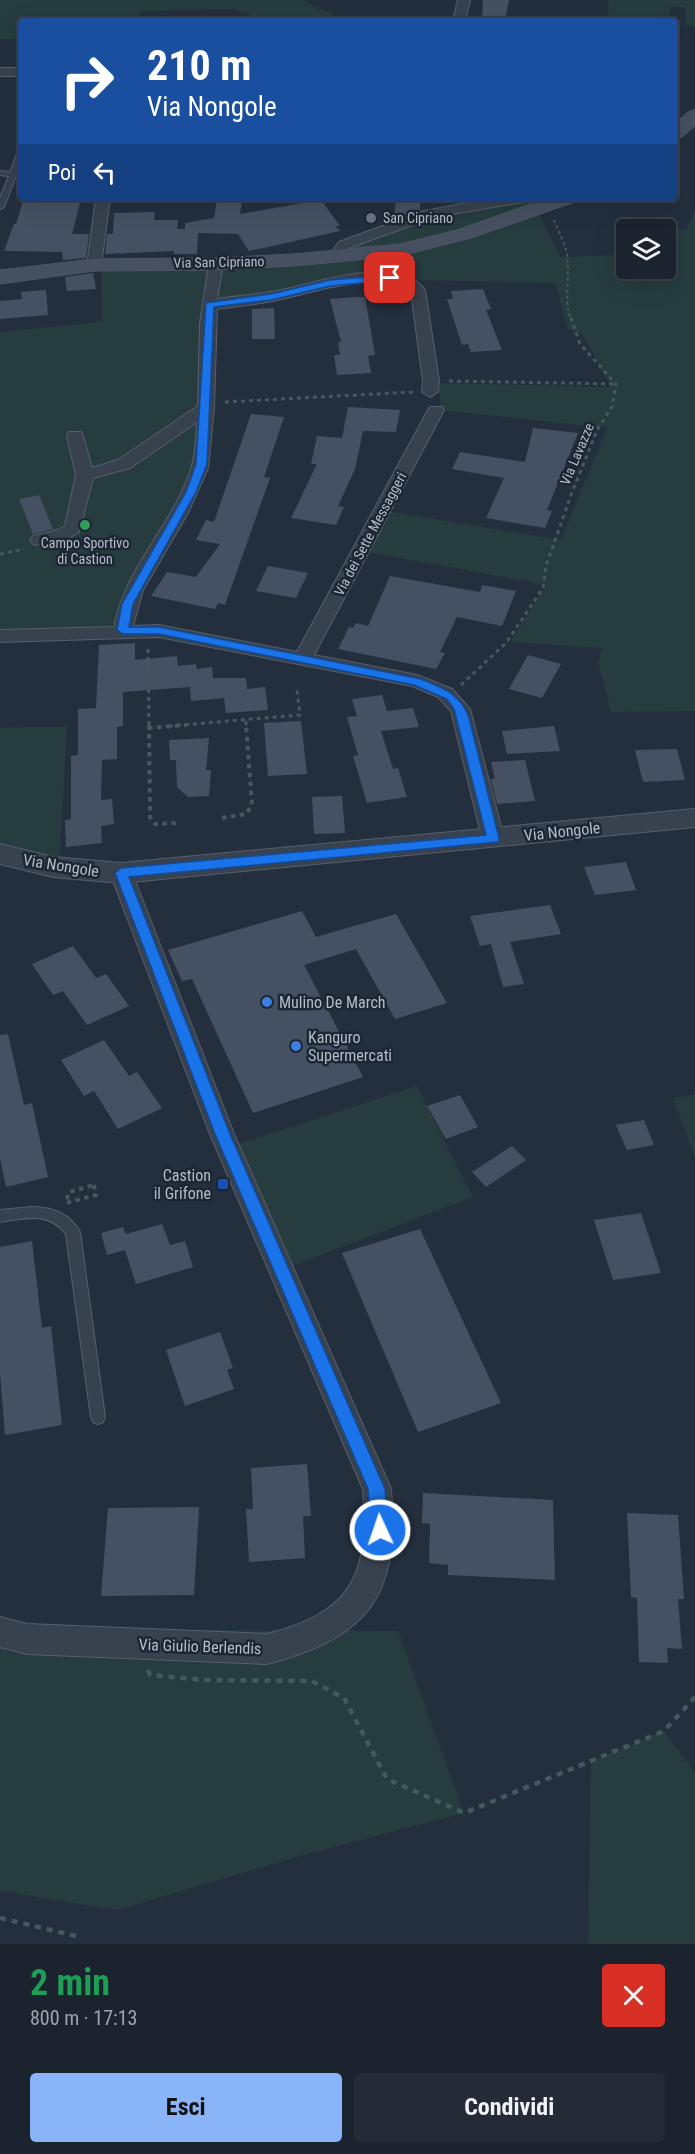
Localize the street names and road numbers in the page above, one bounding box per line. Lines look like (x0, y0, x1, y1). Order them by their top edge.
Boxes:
street label: Via San Cipriano (173, 253, 265, 271)
street label: Via Lavazze (557, 420, 597, 487)
street label: Via dei Sette Messaggeri (331, 470, 409, 598)
street label: Via Nongole (523, 818, 601, 845)
street label: Via Nongole (22, 850, 100, 881)
street label: Via Giulio Berlendis (138, 1635, 262, 1658)

